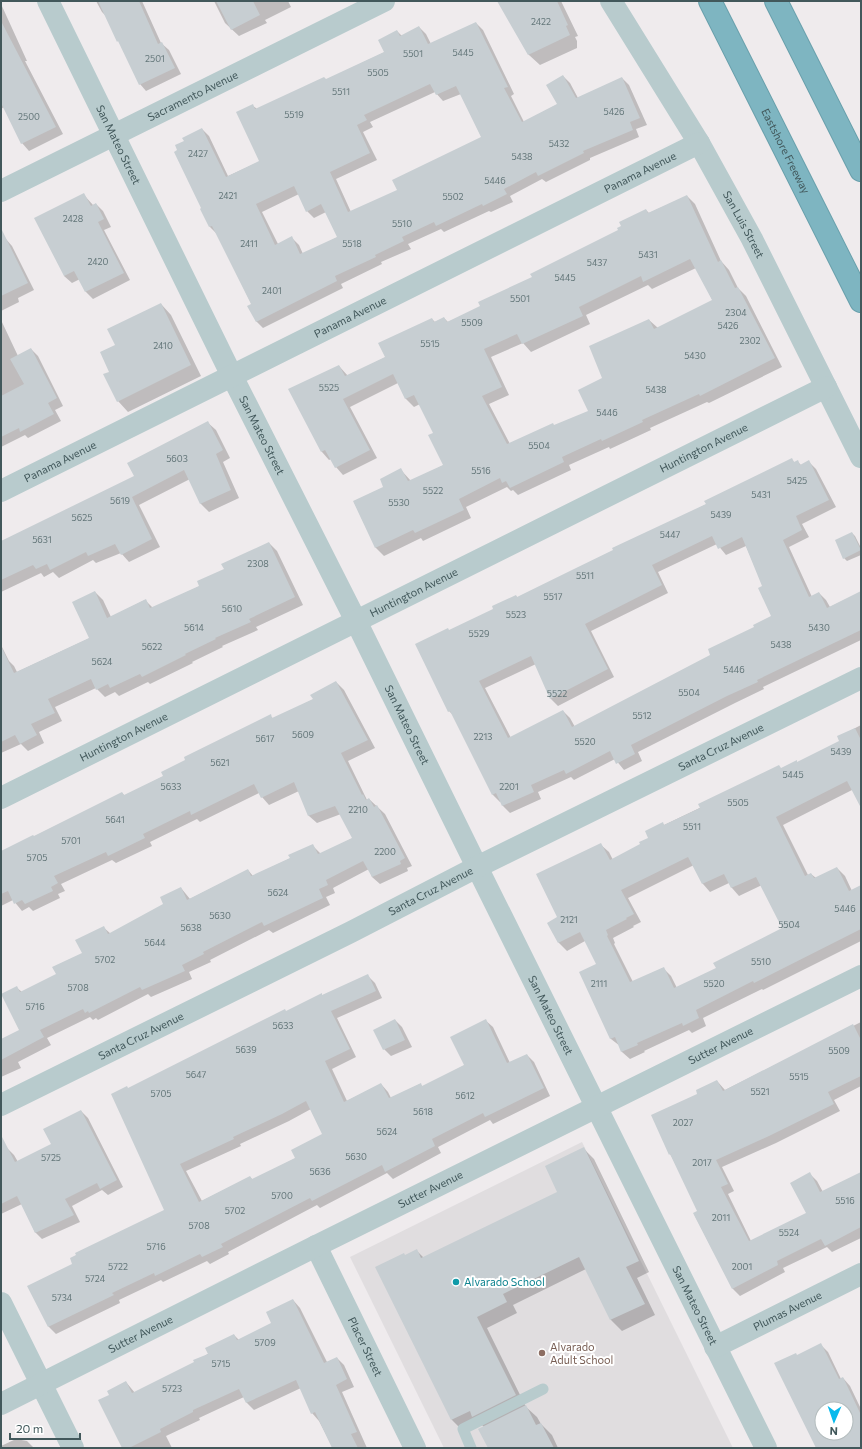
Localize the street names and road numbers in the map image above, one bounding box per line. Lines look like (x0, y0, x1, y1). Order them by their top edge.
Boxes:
street label: Sacramento Avenue (145, 67, 240, 123)
street label: San Mateo Street (94, 103, 144, 187)
street label: Eastshore Freeway (759, 106, 813, 196)
street label: Panama Avenue (602, 148, 678, 195)
street label: San Luis Street (721, 189, 768, 260)
street label: Panama Avenue (312, 293, 388, 340)
street label: San Mateo Street (237, 393, 288, 477)
street label: Huntington Avenue (657, 420, 750, 475)
street label: Panama Avenue (22, 438, 98, 485)
street label: Huntington Avenue (367, 565, 460, 619)
street label: San Mateo Street (382, 683, 433, 767)
street label: Huntington Avenue (77, 709, 170, 764)
street label: Santa Cruz Avenue (676, 720, 766, 773)
street label: Santa Cruz Avenue (386, 863, 475, 918)
street label: San Mateo Street (526, 973, 577, 1057)
street label: Santa Cruz Avenue (96, 1009, 186, 1062)
street label: Sutter Avenue (686, 1023, 755, 1067)
street label: Sutter Avenue (396, 1167, 465, 1210)
street label: San Mateo Street (670, 1263, 721, 1347)
street label: Plumas Avenue (751, 1288, 824, 1333)
street label: Sutter Avenue (106, 1312, 175, 1355)
street label: Placer Street (346, 1315, 386, 1379)

